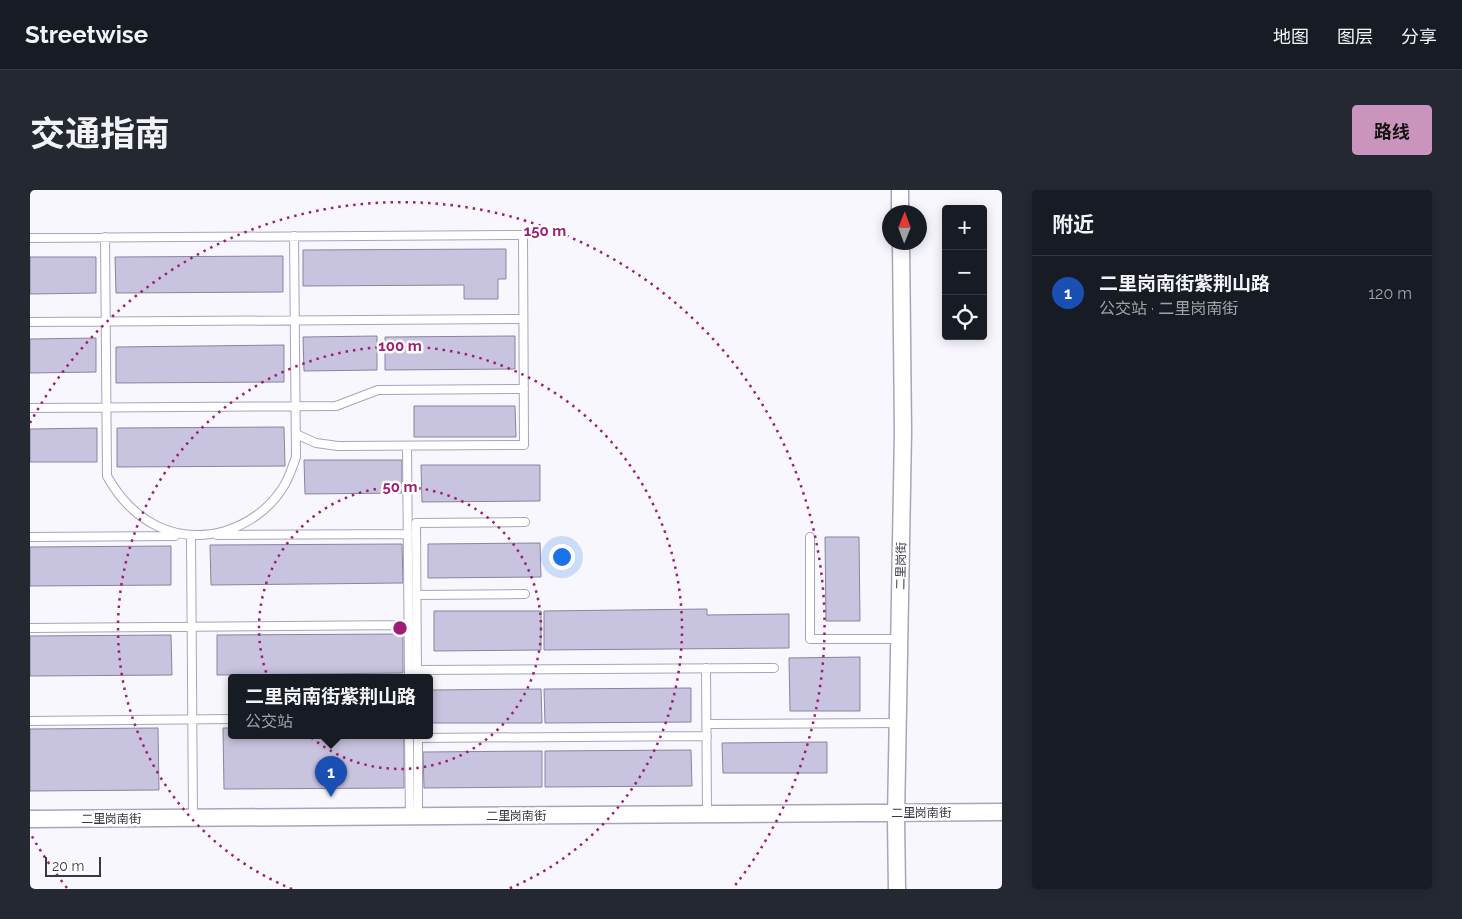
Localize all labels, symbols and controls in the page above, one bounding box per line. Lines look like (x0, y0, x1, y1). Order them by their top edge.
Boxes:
text: Streetwise (25, 20, 148, 49)
text: 地图 (1273, 26, 1309, 47)
text: 图层 (1337, 26, 1373, 47)
text: 分享 (1401, 26, 1437, 47)
button: 路线 (1352, 105, 1432, 155)
text: 交通指南 (30, 113, 170, 154)
north arrow (882, 205, 927, 250)
map controls (942, 205, 987, 340)
button: + (942, 205, 987, 250)
text: 附近 (1052, 212, 1094, 237)
text: 150 m (524, 222, 566, 240)
button: − (942, 250, 987, 295)
text: 二里岗南街紫荆山路 (1099, 272, 1270, 294)
text: 1 (1064, 284, 1072, 303)
text: 120 m (1368, 284, 1412, 303)
button: locate (942, 295, 987, 340)
text: 公交站 · 二里岗南街 (1099, 299, 1238, 318)
text: 100 m (378, 337, 422, 355)
text: 50 m (382, 478, 418, 496)
street label: 二里岗街 (894, 542, 908, 590)
your location (549, 544, 575, 570)
centre of rings (391, 619, 409, 637)
popup (228, 674, 433, 739)
text: 二里岗南街紫荆山路 (245, 685, 416, 707)
text: 公交站 (245, 712, 293, 731)
pin: 1 (315, 756, 347, 797)
street label: 二里岗南街 (891, 806, 951, 820)
street label: 二里岗南街 (486, 809, 546, 823)
street label: 二里岗南街 (81, 812, 141, 826)
scale bar (45, 854, 101, 877)
text: 20 m (52, 858, 84, 874)

